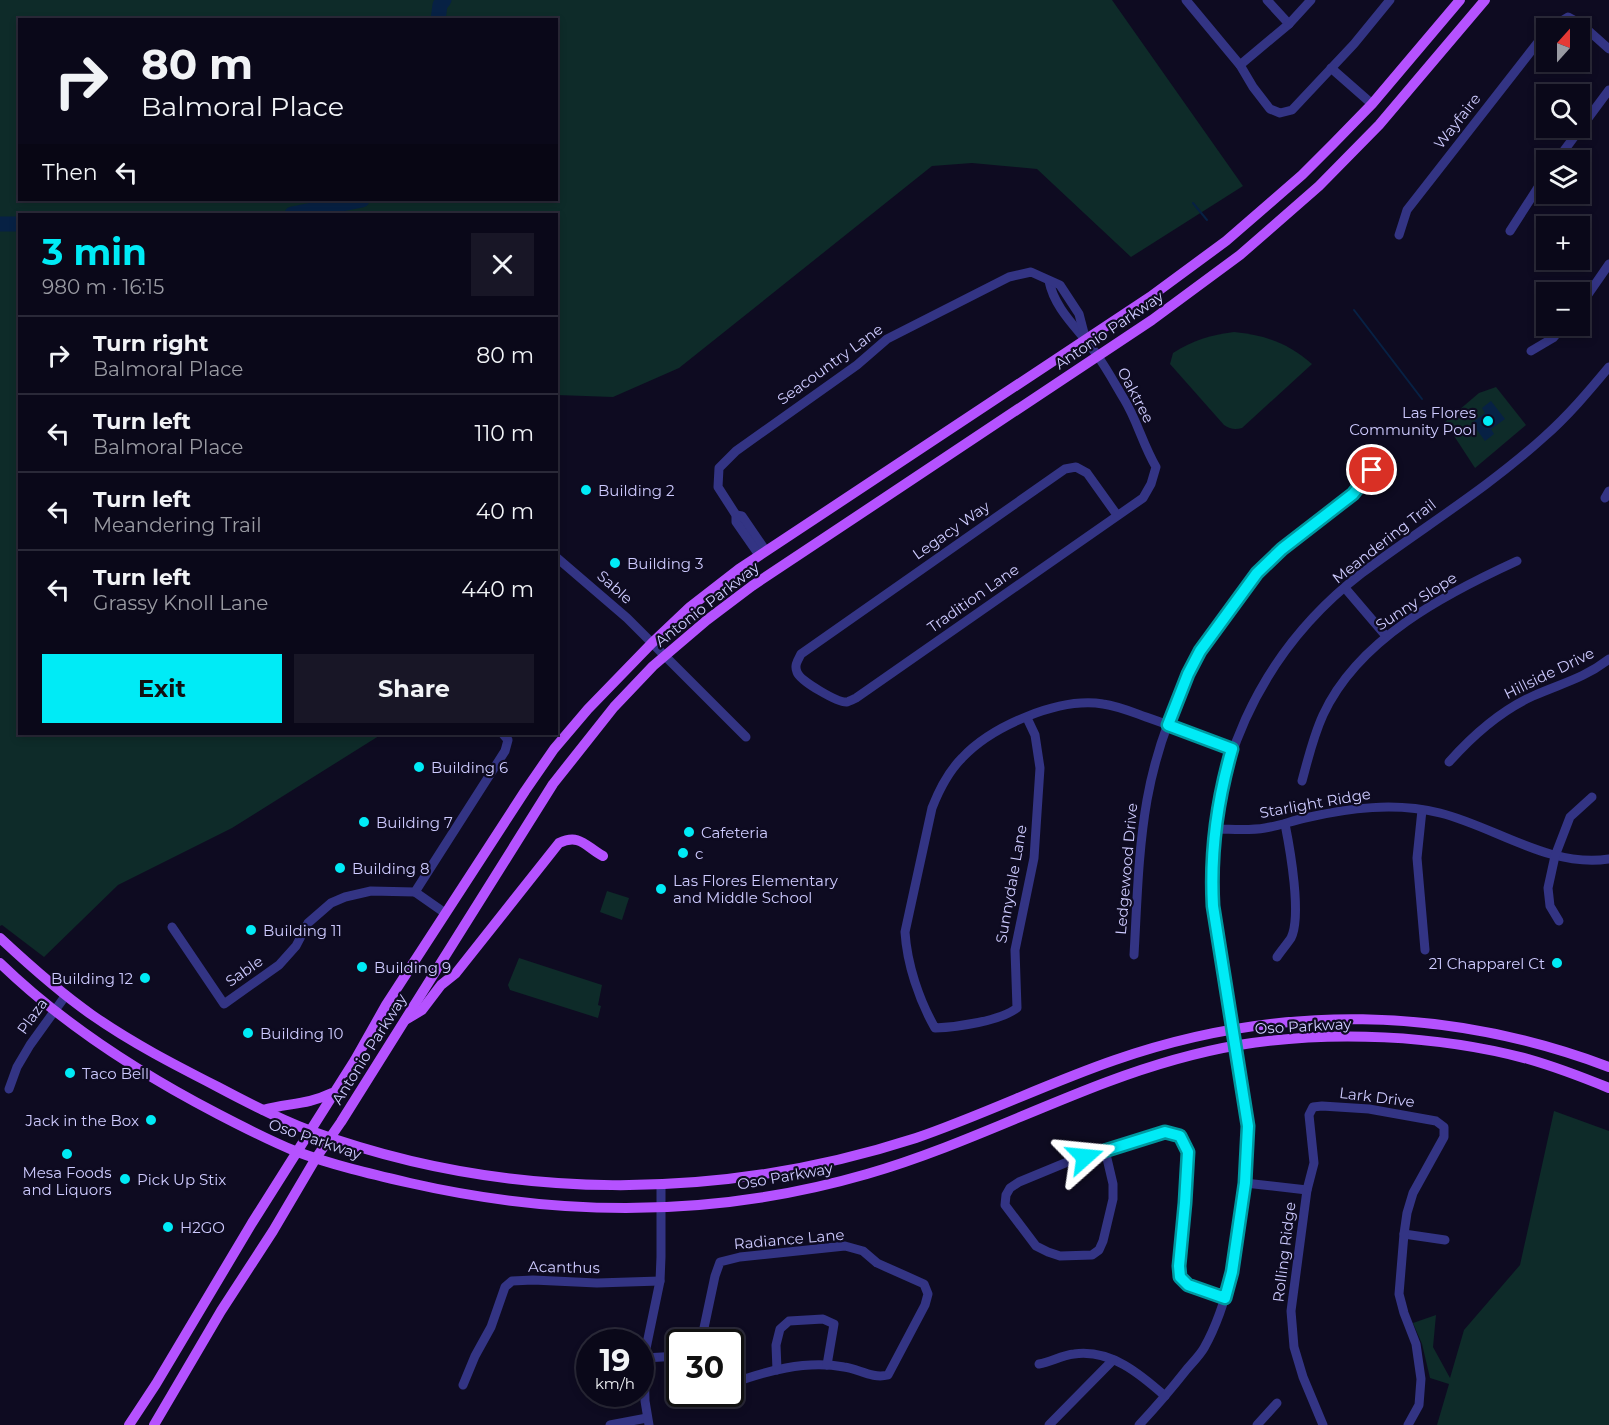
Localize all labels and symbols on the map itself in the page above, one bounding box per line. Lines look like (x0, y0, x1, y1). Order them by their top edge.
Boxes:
north arrow (1536, 18, 1590, 72)
street label: Wayfaire (1429, 89, 1485, 153)
street label: Antonio Parkway (1051, 286, 1168, 373)
street label: Seacountry Lane (774, 319, 886, 409)
street label: Oaktree (1113, 364, 1159, 426)
place label: Las Flores Community Pool (1349, 403, 1476, 439)
marker: Las Flores Community Pool (1481, 414, 1495, 428)
pin (1346, 444, 1397, 495)
place label: Building 2 (598, 481, 675, 500)
marker: Building 2 (579, 483, 593, 497)
street label: Meandering Trail (1328, 495, 1440, 587)
street label: Legacy Way (909, 496, 994, 564)
place label: Building 3 (627, 554, 703, 573)
marker: Building 3 (608, 556, 622, 570)
street label: Antonio Parkway (651, 557, 764, 651)
street label: Tradition Lane (924, 559, 1022, 637)
street label: Sable (593, 566, 637, 608)
street label: Sunny Slope (1372, 568, 1460, 634)
street label: Hillside Drive (1501, 643, 1597, 703)
place label: Building 6 (431, 758, 508, 777)
marker: Building 6 (412, 760, 426, 774)
street label: Starlight Ridge (1258, 784, 1372, 822)
street label: Ledgewood Drive (1111, 802, 1141, 936)
place label: Building 7 (376, 813, 453, 832)
marker: Building 7 (357, 815, 371, 829)
place label: Cafeteria (701, 823, 768, 842)
street label: Sunnydale Lane (991, 823, 1031, 945)
marker: Cafeteria (682, 825, 696, 839)
place label: c (695, 844, 703, 863)
marker: c (676, 846, 690, 860)
place label: Building 8 (352, 859, 430, 878)
marker: Building 8 (333, 861, 347, 875)
place label: Las Flores Elementary and Middle School (673, 871, 839, 907)
marker: Las Flores Elementary and Middle School (654, 882, 668, 896)
place label: Building 11 (263, 921, 342, 940)
marker: Building 11 (244, 923, 258, 937)
street label: Sable (222, 951, 266, 991)
place label: 21 Chapparel Ct (1429, 954, 1545, 973)
marker: 21 Chapparel Ct (1550, 956, 1564, 970)
place label: Building 9 (374, 958, 451, 977)
marker: Building 9 (355, 960, 369, 974)
place label: Building 12 (51, 969, 133, 988)
marker: Building 12 (138, 971, 152, 985)
street label: Antonio Parkway (327, 989, 411, 1108)
street label: Plaza (13, 994, 51, 1038)
street label: Oso Parkway (1254, 1014, 1353, 1038)
place label: Building 10 (260, 1024, 343, 1043)
marker: Building 10 (241, 1026, 255, 1040)
place label: Taco Bell (82, 1064, 149, 1083)
marker: Taco Bell (63, 1066, 77, 1080)
street label: Lark Drive (1338, 1083, 1416, 1111)
place label: Jack in the Box (25, 1111, 139, 1130)
marker: Jack in the Box (144, 1113, 158, 1127)
street label: Oso Parkway (266, 1114, 365, 1164)
position arrow (1053, 1125, 1117, 1189)
marker: Mesa Foods and Liquors (60, 1147, 74, 1161)
street label: Oso Parkway (736, 1158, 835, 1194)
place label: Mesa Foods and Liquors (22, 1163, 112, 1199)
place label: Pick Up Stix (137, 1170, 226, 1189)
marker: Pick Up Stix (118, 1172, 132, 1186)
street label: Rolling Ridge (1268, 1201, 1300, 1303)
place label: H2GO (180, 1218, 225, 1237)
marker: H2GO (161, 1220, 175, 1234)
street label: Radiance Lane (733, 1225, 845, 1253)
street label: Acanthus (528, 1257, 600, 1277)
speed limit sign: 30 (666, 1329, 744, 1407)

